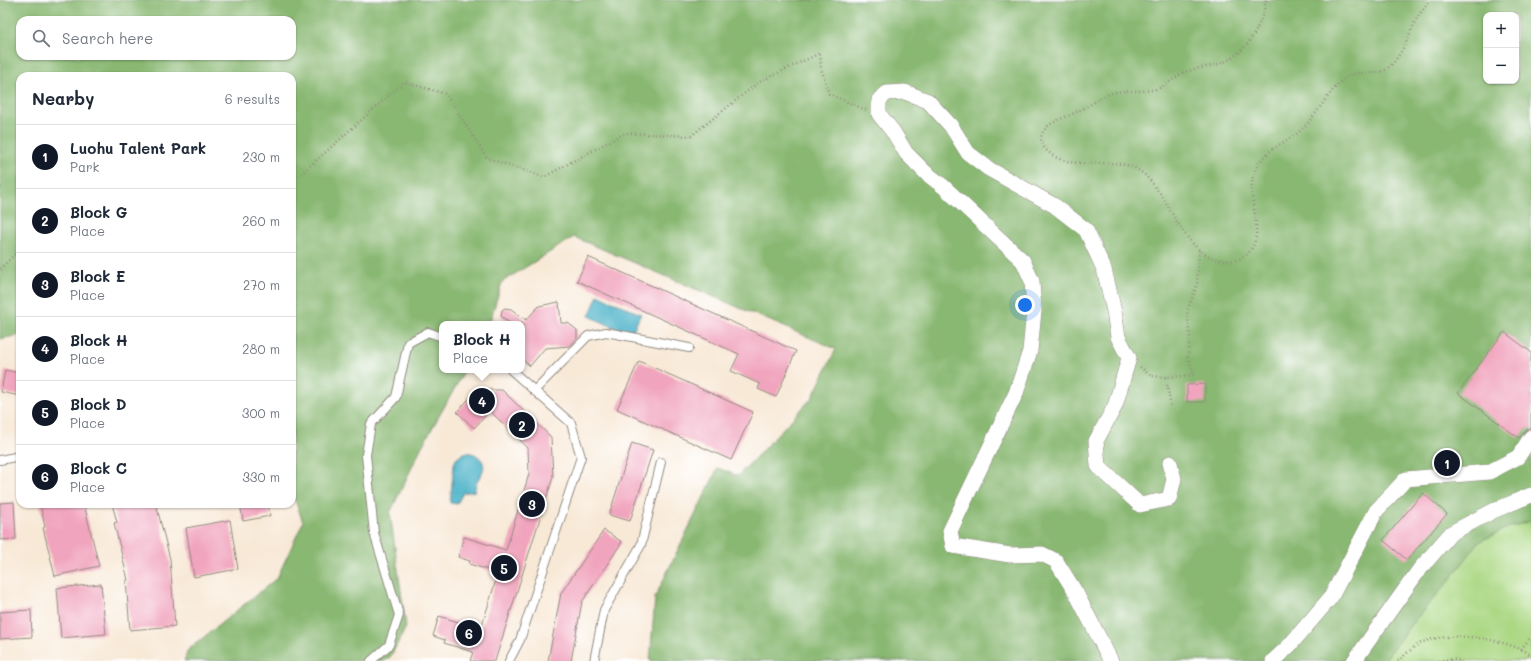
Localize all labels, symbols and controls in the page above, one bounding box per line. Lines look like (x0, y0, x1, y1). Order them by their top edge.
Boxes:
map controls (1483, 12, 1519, 84)
button: + (1483, 12, 1519, 48)
search box (16, 16, 296, 60)
icon: search (30, 27, 52, 49)
text: Search here (62, 28, 153, 48)
button: − (1483, 48, 1519, 84)
text: Nearby (32, 87, 94, 109)
text: 6 results (225, 90, 280, 107)
text: Luohu Talent Park (70, 138, 206, 158)
text: 1 (42, 148, 48, 165)
text: 230 m (243, 148, 280, 165)
text: Park (70, 158, 99, 175)
text: Block G (70, 202, 127, 222)
text: 2 (41, 212, 49, 229)
text: 260 m (242, 212, 280, 229)
text: Place (70, 222, 105, 239)
text: Block E (70, 266, 125, 286)
text: 3 (41, 276, 49, 293)
text: 270 m (243, 276, 280, 293)
text: Place (70, 286, 105, 303)
your location (1015, 295, 1035, 315)
popup (439, 321, 525, 373)
text: Block H (453, 329, 511, 349)
text: Block H (70, 330, 128, 350)
text: 4 (41, 340, 49, 357)
text: 280 m (242, 340, 280, 357)
text: Place (453, 349, 488, 366)
text: Place (70, 350, 105, 367)
pin: 4 (469, 386, 495, 416)
text: Block D (70, 394, 126, 414)
text: 5 (41, 404, 49, 421)
text: 300 m (242, 404, 280, 421)
pin: 2 (509, 410, 535, 440)
text: Place (70, 414, 105, 431)
pin: 1 (1434, 448, 1460, 478)
text: Block C (70, 458, 127, 478)
text: 6 (41, 468, 49, 485)
text: 330 m (242, 468, 280, 485)
text: Place (70, 478, 105, 495)
pin: 3 (519, 489, 545, 519)
pin: 5 (491, 553, 517, 583)
pin: 6 (456, 618, 482, 648)

